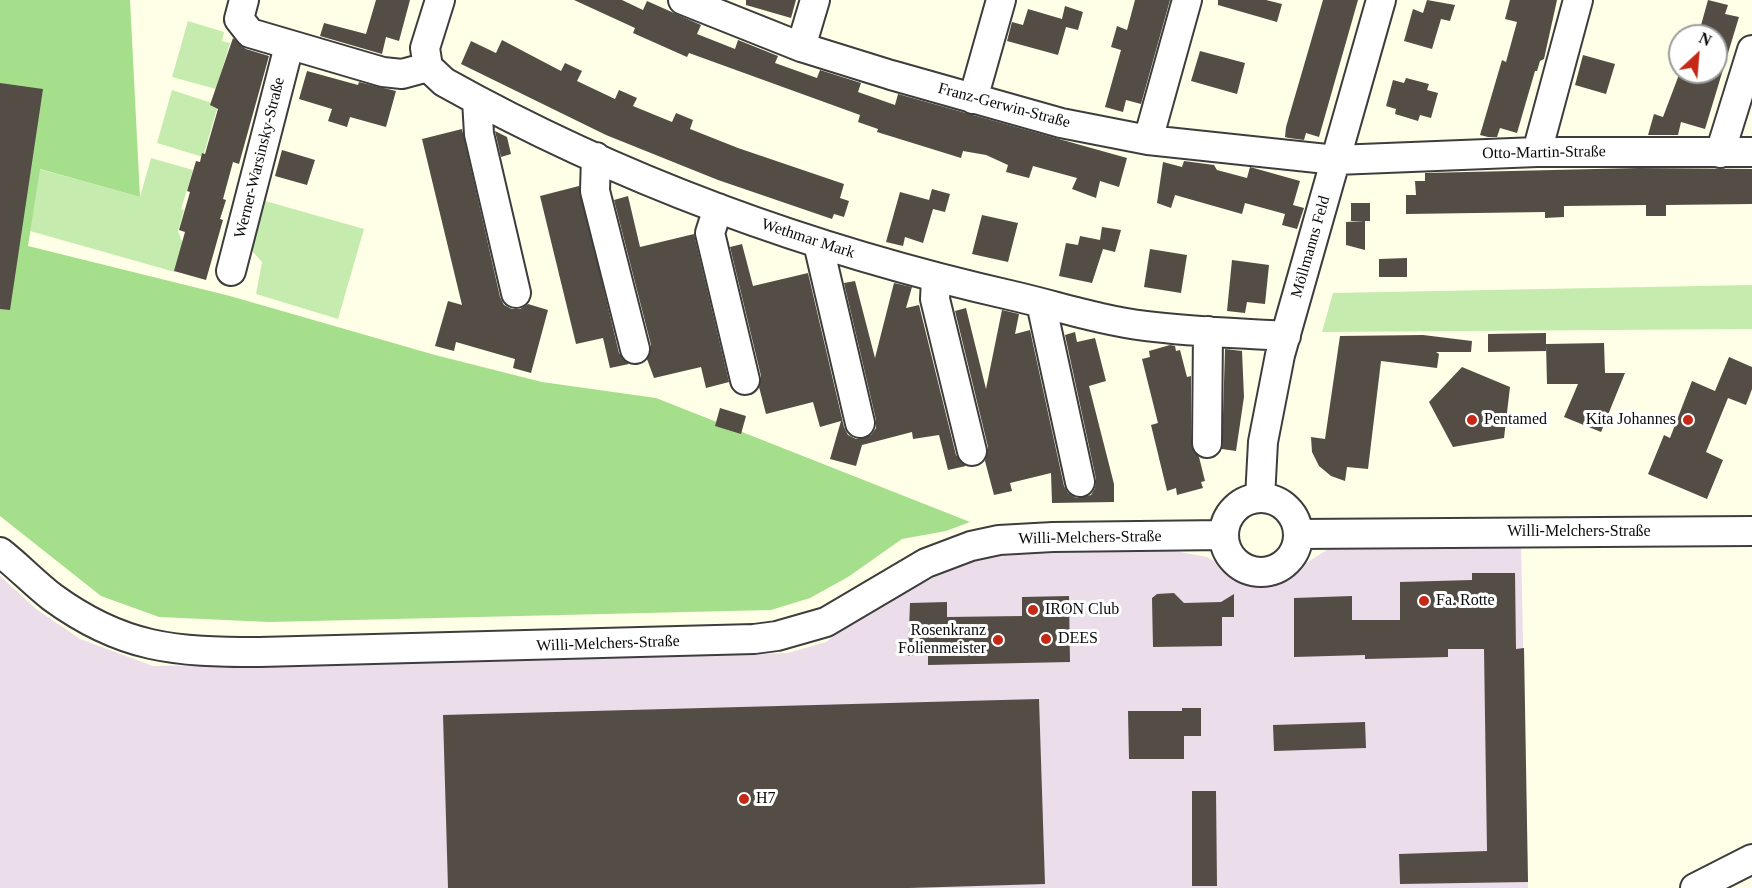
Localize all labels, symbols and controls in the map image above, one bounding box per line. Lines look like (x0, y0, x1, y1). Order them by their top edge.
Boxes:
north arrow (1668, 24, 1728, 84)
text: N (1696, 29, 1714, 49)
street label: Werner-Warsinsky-Straße (231, 76, 289, 240)
street label: Franz-Gerwin-Straße (936, 79, 1072, 133)
street label: Otto-Martin-Straße (1482, 142, 1606, 164)
street label: Möllmanns Feld (1287, 194, 1335, 300)
street label: Wethmar Mark (759, 215, 857, 263)
place label: Pentamed (1484, 410, 1547, 430)
place label: Kita Johannes (1586, 410, 1676, 430)
marker: Pentamed (1465, 413, 1479, 427)
marker: Kita Johannes (1681, 413, 1695, 427)
street label: Willi-Melchers-Straße (1507, 522, 1651, 542)
street label: Willi-Melchers-Straße (1018, 527, 1162, 549)
place label: Fa. Rotte (1436, 591, 1495, 611)
marker: Fa. Rotte (1417, 594, 1431, 608)
place label: IRON Club (1045, 600, 1119, 620)
marker: IRON Club (1026, 603, 1040, 617)
place label: Rosenkranz Folienmeister (898, 621, 986, 659)
place label: DEES (1058, 629, 1098, 649)
street label: Willi-Melchers-Straße (536, 632, 680, 656)
marker: DEES (1039, 632, 1053, 646)
marker: Rosenkranz Folienmeister (991, 633, 1005, 647)
place label: H7 (756, 789, 776, 809)
marker: H7 (737, 792, 751, 806)

